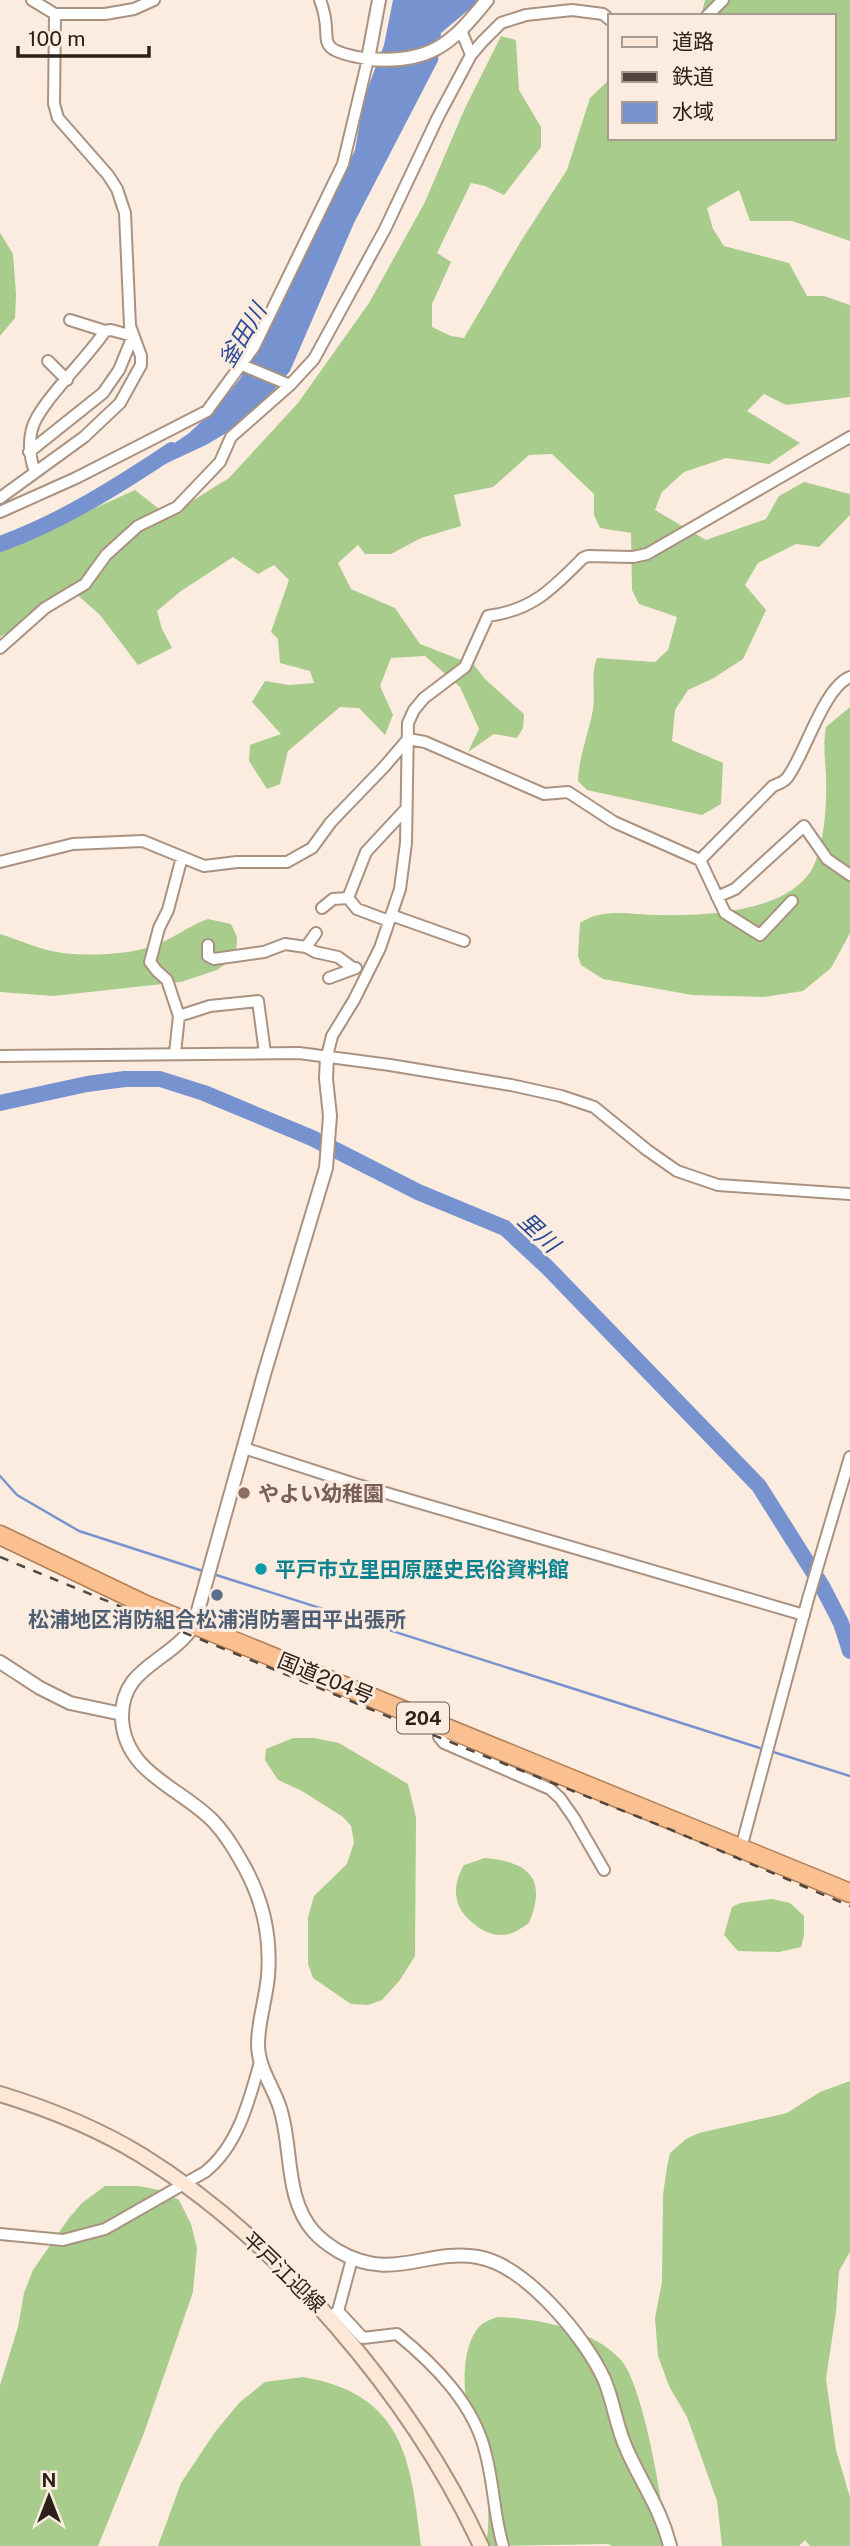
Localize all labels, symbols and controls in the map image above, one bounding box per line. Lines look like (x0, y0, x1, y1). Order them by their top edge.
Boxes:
scale bar (18, 14, 149, 58)
legend (608, 14, 836, 140)
text: 100 m (28, 26, 85, 51)
text: 道路 (672, 29, 714, 54)
text: 鉄道 (672, 64, 714, 89)
text: 水域 (672, 99, 714, 124)
water label: 釜田川 (213, 296, 273, 372)
water label: 里川 (513, 1206, 567, 1260)
place label: やよい幼稚園 (258, 1481, 384, 1506)
marker: やよい幼稚園 (236, 1485, 252, 1501)
place label: 平戸市立里田原歴史民俗資料館 (275, 1557, 569, 1582)
marker: 平戸市立里田原歴史民俗資料館 (253, 1561, 269, 1577)
marker: 松浦地区消防組合松浦消防署田平出張所 (209, 1587, 225, 1603)
place label: 松浦地区消防組合松浦消防署田平出張所 (28, 1607, 406, 1632)
street label: 国道204号 (274, 1647, 378, 1709)
road number: 204 (397, 1702, 449, 1734)
street label: 平戸江迎線 (238, 2227, 330, 2317)
north arrow (14, 2462, 84, 2532)
text: N (42, 2469, 56, 2491)

